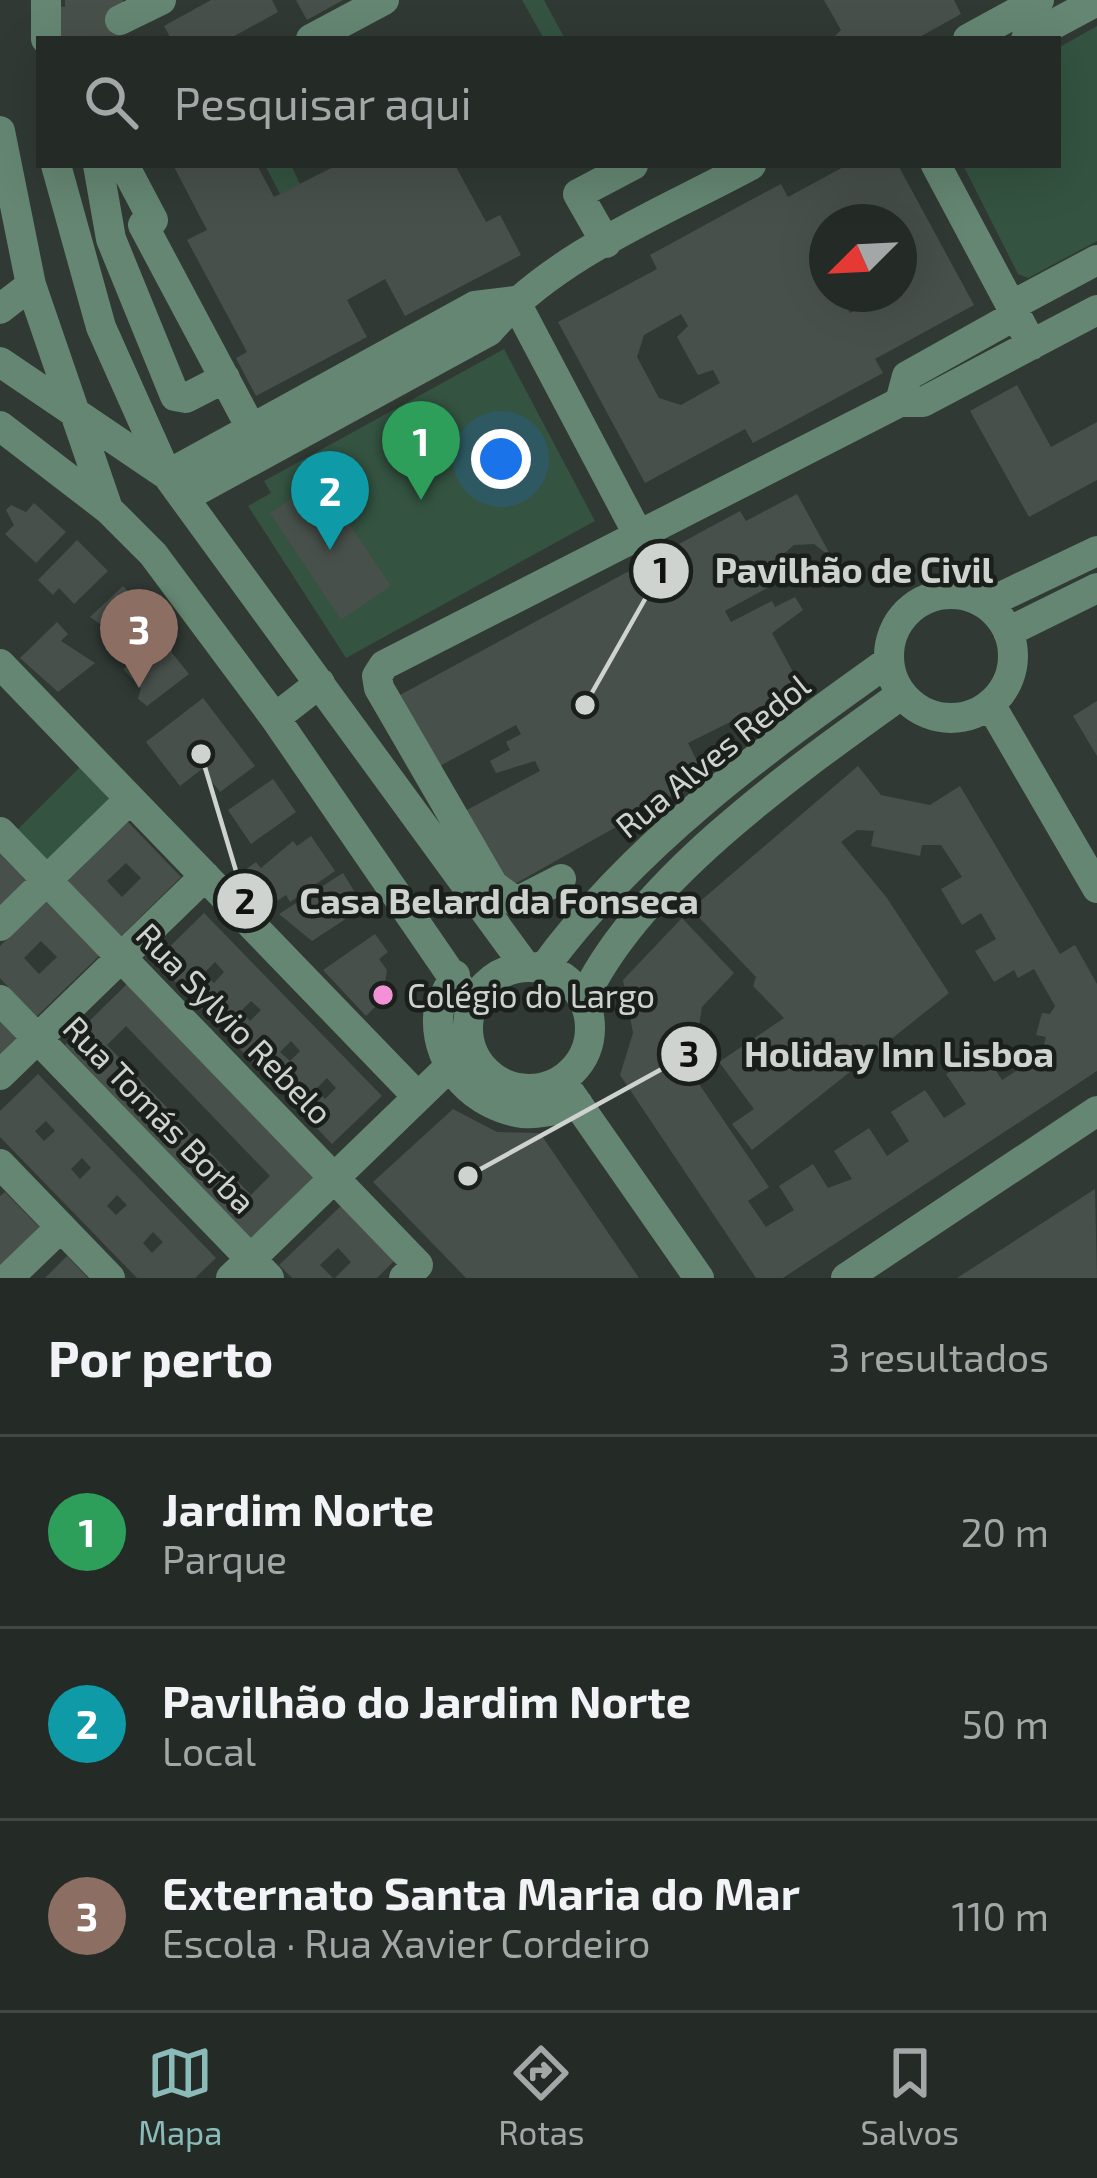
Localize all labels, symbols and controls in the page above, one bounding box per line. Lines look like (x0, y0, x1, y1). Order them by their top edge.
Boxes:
search box (36, 36, 1061, 168)
icon: search (78, 69, 144, 135)
text: Pesquisar aqui (174, 75, 472, 129)
north arrow (809, 204, 917, 312)
pin: 1 (382, 401, 460, 500)
your location (471, 429, 531, 489)
pin: 2 (291, 451, 369, 550)
callout: Pavilhão de Civil (631, 535, 1018, 607)
text: 1 (653, 547, 669, 590)
text: Pavilhão de Civil (715, 547, 993, 590)
pin: 3 (100, 589, 178, 688)
street label: Rua Alves Redol (607, 664, 817, 845)
callout: Casa Belard da Fonseca (215, 865, 723, 937)
text: 2 (235, 878, 255, 921)
text: Casa Belard da Fonseca (299, 878, 699, 921)
street label: Rua Sylvio Rebelo (129, 914, 341, 1132)
place label: Colégio do Largo (407, 975, 655, 1015)
marker: Colégio do Largo (370, 982, 396, 1008)
street label: Rua Tomás Borba (56, 1007, 264, 1221)
callout: Holiday Inn Lisboa (659, 1018, 1078, 1090)
text: 3 (679, 1031, 699, 1074)
text: Holiday Inn Lisboa (744, 1031, 1054, 1075)
text: Por perto (48, 1326, 273, 1387)
text: 3 resultados (829, 1333, 1049, 1380)
text: Jardim Norte (162, 1481, 434, 1535)
text: 1 (79, 1508, 95, 1555)
text: 20 m (961, 1508, 1049, 1555)
text: Parque (162, 1535, 287, 1582)
text: Pavilhão do Jardim Norte (162, 1673, 691, 1727)
text: 2 (76, 1700, 98, 1747)
text: 50 m (962, 1700, 1049, 1747)
text: Local (162, 1727, 256, 1774)
text: Externato Santa Maria do Mar (162, 1865, 800, 1919)
text: 3 (76, 1892, 98, 1939)
text: 110 m (952, 1892, 1049, 1939)
text: Escola · Rua Xavier Cordeiro (162, 1919, 650, 1966)
tab: Mapa (138, 2040, 222, 2152)
tab: Rotas (498, 2040, 585, 2152)
tab: Salvos (861, 2040, 959, 2152)

